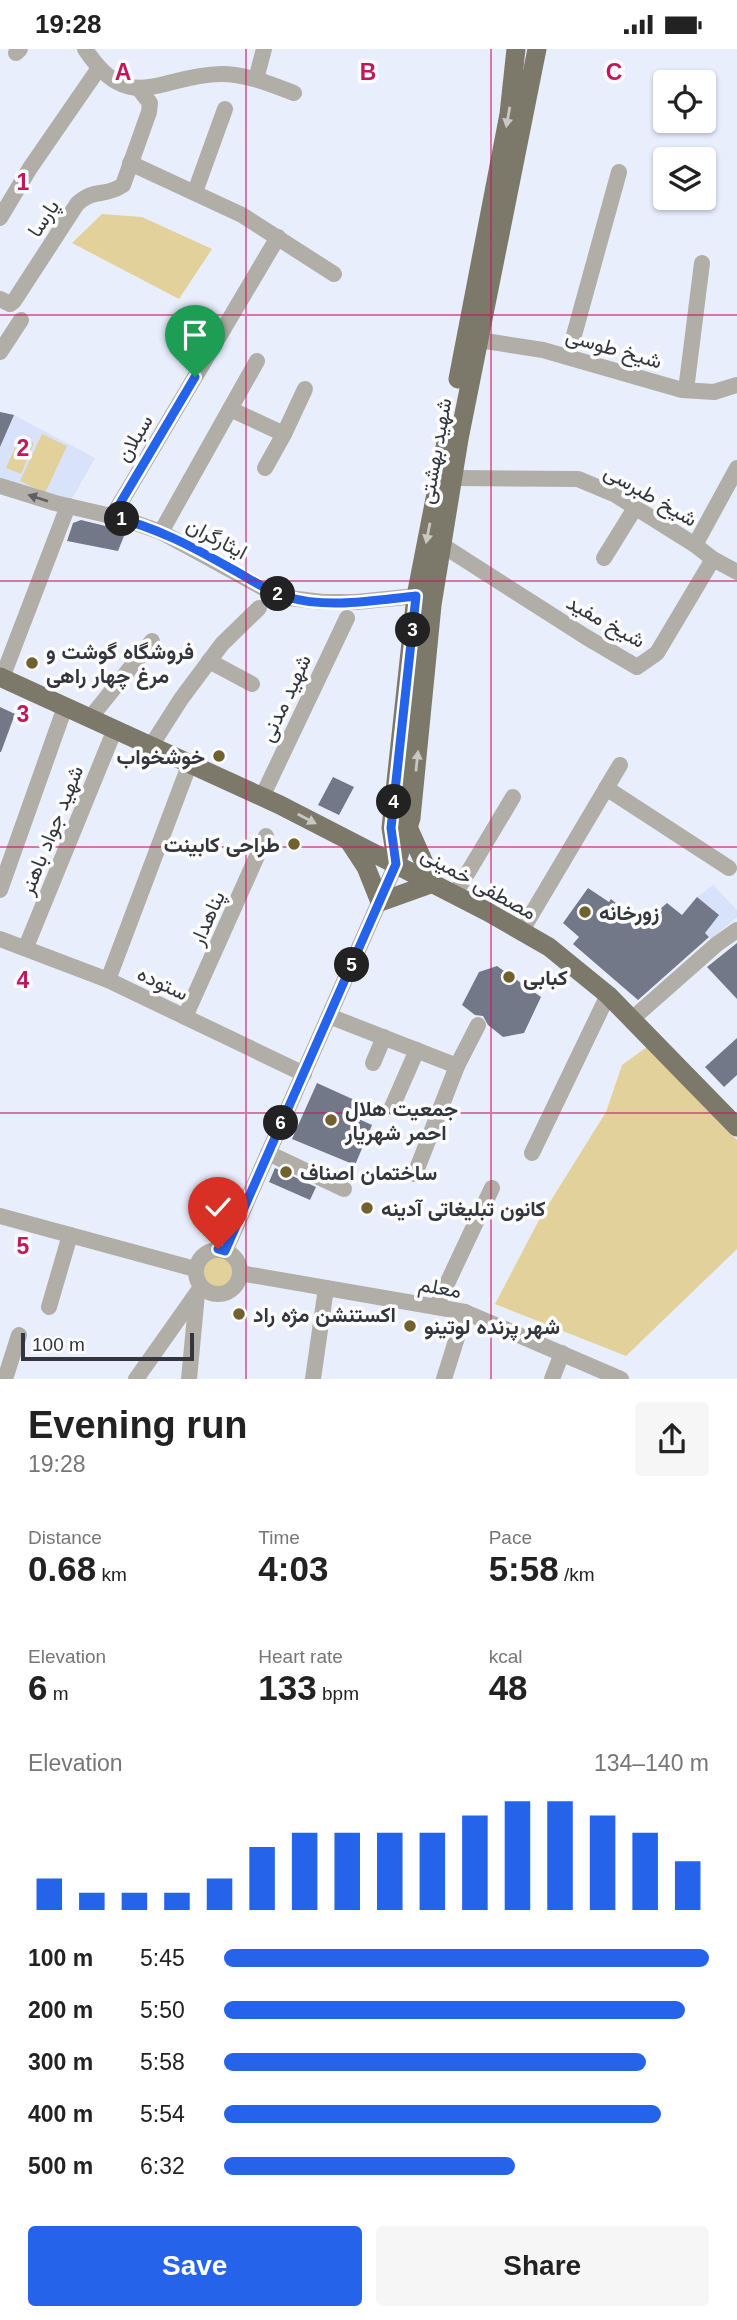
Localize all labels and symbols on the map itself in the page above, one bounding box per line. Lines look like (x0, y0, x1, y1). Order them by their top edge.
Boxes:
text: A (115, 59, 131, 85)
text: B (360, 59, 376, 85)
text: C (606, 59, 622, 85)
one-way arrow (502, 106, 513, 128)
text: 1 (17, 169, 30, 195)
street label: پارسا (23, 195, 66, 243)
pin (165, 305, 225, 377)
street label: شیخ طوسی (563, 323, 665, 376)
street label: شهید بهشتی (414, 396, 458, 506)
street label: سبلان (111, 410, 158, 466)
text: 2 (17, 435, 29, 461)
street label: شیخ طبرسی (599, 459, 701, 533)
one-way arrow (27, 492, 48, 503)
pin: 1 (104, 501, 140, 537)
street label: ایثارگران (182, 513, 251, 565)
one-way arrow (423, 522, 434, 544)
pin: 2 (260, 577, 296, 611)
street label: شیخ مفید (561, 590, 649, 655)
pin: 3 (396, 613, 430, 647)
place label: فروشگاه گوشت و مرغ چهار راهی (46, 640, 194, 690)
street label: شهید مدنی (255, 651, 317, 746)
marker: فروشگاه گوشت و مرغ چهار راهی (24, 655, 40, 671)
text: 3 (17, 701, 29, 727)
place label: خوشخواب (116, 745, 205, 770)
marker: خوشخواب (211, 748, 227, 764)
one-way arrow (412, 750, 423, 772)
street label: شهید جواد باهنر (14, 762, 89, 900)
pin: 4 (376, 785, 412, 819)
one-way arrow (297, 813, 317, 824)
place label: طراحی کابینت (164, 833, 280, 858)
marker: طراحی کابینت (286, 836, 302, 852)
street label: مصطفی خمینی (417, 842, 540, 925)
street label: پناهدار (185, 887, 232, 951)
place label: زورخانه (599, 901, 659, 926)
marker: زورخانه (577, 904, 593, 920)
pin: 5 (334, 947, 370, 983)
street label: ستوده (133, 961, 192, 1006)
place label: کبابی (523, 966, 568, 990)
text: 4 (17, 967, 30, 993)
marker: کبابی (501, 969, 517, 985)
place label: جمعیت هلال احمر شهریار (344, 1097, 458, 1146)
pin: 6 (264, 1105, 298, 1141)
marker: جمعیت هلال احمر شهریار (323, 1112, 339, 1128)
place label: ساختمان اصناف (300, 1161, 437, 1185)
marker: ساختمان اصناف (278, 1164, 294, 1180)
pin (188, 1177, 248, 1249)
place label: کانون تبلیغاتی آدینه (381, 1197, 546, 1222)
marker: کانون تبلیغاتی آدینه (359, 1200, 375, 1216)
text: 5 (17, 1233, 30, 1259)
street label: معلم (416, 1272, 463, 1305)
place label: اکستنشن مژه راد (253, 1303, 396, 1328)
marker: اکستنشن مژه راد (231, 1306, 247, 1322)
place label: شهر پرنده لوتینو (424, 1315, 560, 1341)
marker: شهر پرنده لوتینو (402, 1318, 418, 1334)
scale bar (21, 1329, 194, 1361)

